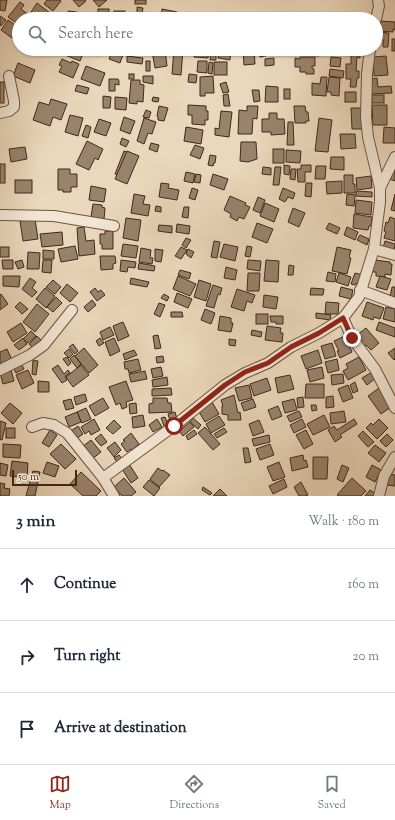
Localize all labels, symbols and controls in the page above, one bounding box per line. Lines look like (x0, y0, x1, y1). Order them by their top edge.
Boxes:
search box (12, 12, 383, 56)
icon: search (26, 23, 48, 45)
text: Search here (58, 24, 133, 45)
route end (343, 329, 361, 347)
route start (165, 417, 183, 435)
scale bar (12, 468, 77, 487)
text: 50 m (18, 469, 39, 485)
text: 3 min (16, 510, 55, 534)
text: Walk · 180 m (308, 513, 379, 531)
icon: ahead (16, 574, 38, 596)
text: Continue (54, 574, 116, 595)
text: 160 m (348, 576, 379, 594)
icon: right (16, 646, 38, 668)
text: Turn right (54, 646, 120, 667)
text: 20 m (353, 648, 379, 666)
icon: arrive (16, 718, 38, 740)
text: Arrive at destination (54, 718, 187, 739)
tab: Map (49, 773, 71, 813)
tab: Directions (170, 773, 219, 813)
tab: Saved (318, 773, 346, 813)

